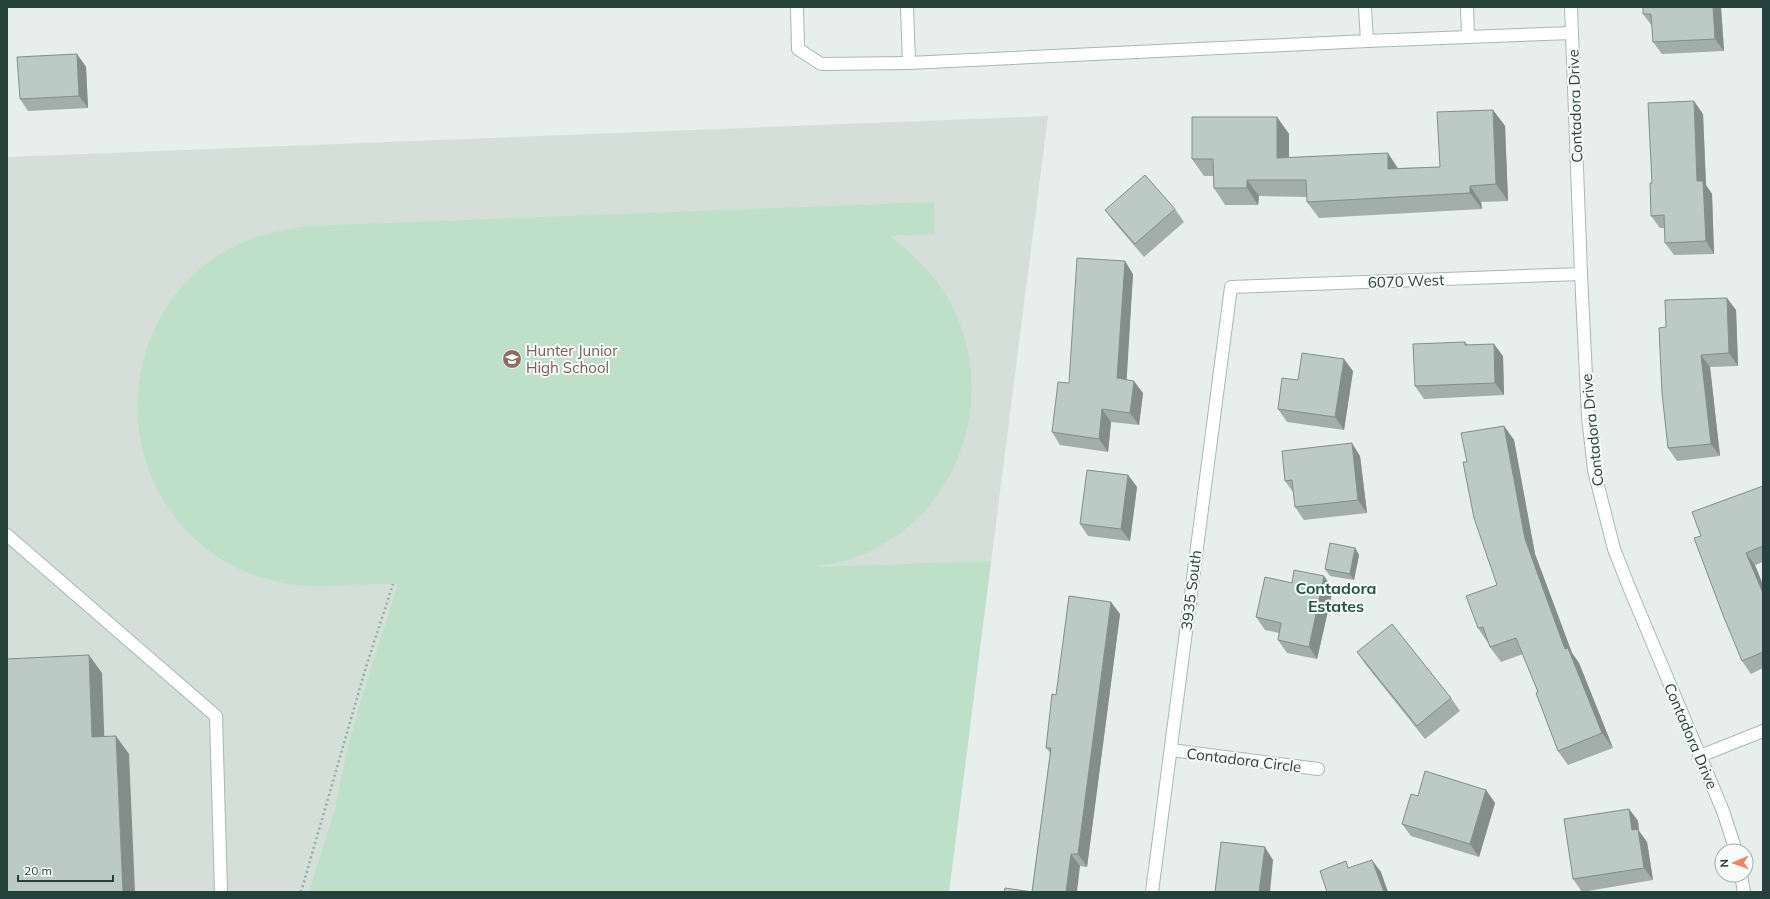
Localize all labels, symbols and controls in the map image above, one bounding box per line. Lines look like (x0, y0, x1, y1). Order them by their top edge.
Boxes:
street label: Contadora Drive (1564, 49, 1586, 163)
street label: 6070 West (1367, 270, 1445, 292)
place label: Hunter Junior High School (526, 341, 618, 377)
school or university icon: Hunter Junior High School (501, 348, 523, 370)
street label: Contadora Drive (1577, 373, 1607, 487)
street label: 3935 South (1177, 549, 1205, 631)
district label: Contadora Estates (1295, 578, 1377, 616)
street label: Contadora Drive (1660, 680, 1722, 792)
street label: Contadora Circle (1186, 744, 1302, 776)
north arrow (1714, 843, 1754, 883)
scale bar (18, 857, 113, 883)
text: N (1717, 859, 1731, 868)
text: 20 m (24, 863, 52, 878)

